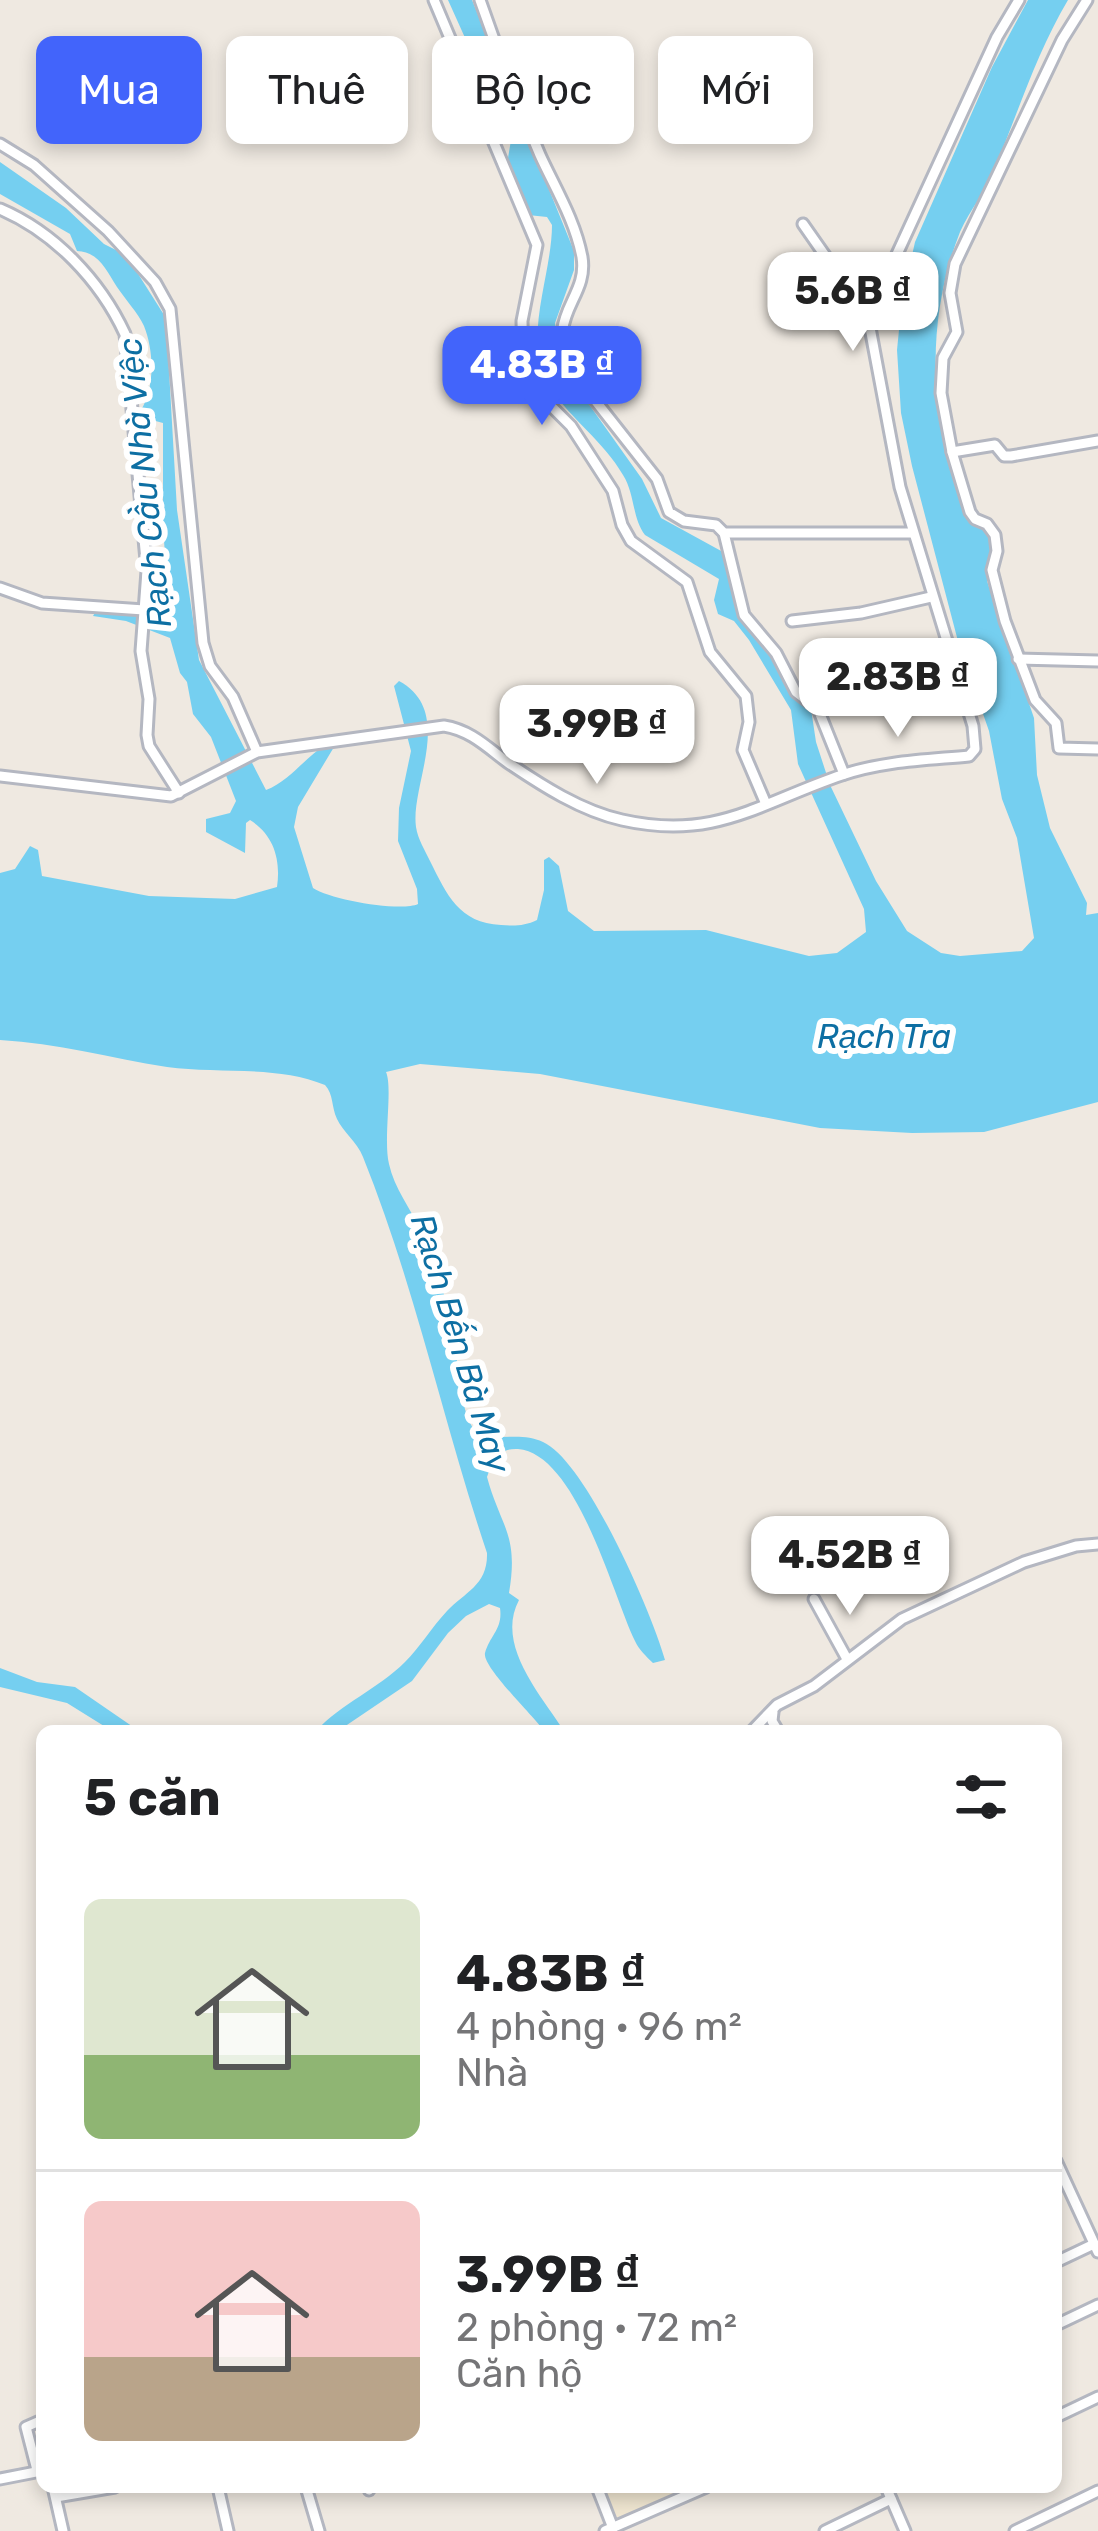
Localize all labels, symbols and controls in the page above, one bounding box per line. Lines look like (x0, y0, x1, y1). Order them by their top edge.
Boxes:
chip: Mua (36, 36, 202, 144)
chip: Thuê (226, 36, 408, 144)
chip: Bộ lọc (432, 36, 634, 144)
chip: Mới (658, 36, 813, 144)
pin: 5.6B ₫ (755, 252, 951, 354)
text: 5.6B ₫ (794, 268, 912, 314)
pin: 4.83B ₫ (431, 326, 653, 428)
water label: Rạch Cầu Nhà Việc (109, 336, 179, 630)
text: 4.83B ₫ (469, 342, 615, 388)
pin: 2.83B ₫ (787, 638, 1009, 740)
text: 2.83B ₫ (826, 654, 970, 700)
pin: 3.99B ₫ (486, 685, 708, 787)
text: 3.99B ₫ (527, 701, 668, 747)
water label: Rạch Tra (817, 1017, 951, 1056)
water label: Rạch Bến Bà May (403, 1209, 520, 1479)
pin: 4.52B ₫ (739, 1516, 961, 1618)
text: 4.52B ₫ (778, 1532, 922, 1578)
icon: filters (948, 1764, 1014, 1830)
text: 5 căn (84, 1767, 221, 1828)
text: 4.83B ₫ (456, 1943, 646, 2004)
icon: home (180, 1947, 324, 2091)
text: 4 phòng · 96 m² (456, 2004, 742, 2050)
text: Nhà (456, 2050, 528, 2096)
text: 3.99B ₫ (456, 2244, 640, 2305)
icon: home (180, 2249, 324, 2393)
text: 2 phòng · 72 m² (456, 2305, 737, 2351)
text: Căn hộ (456, 2351, 582, 2397)

